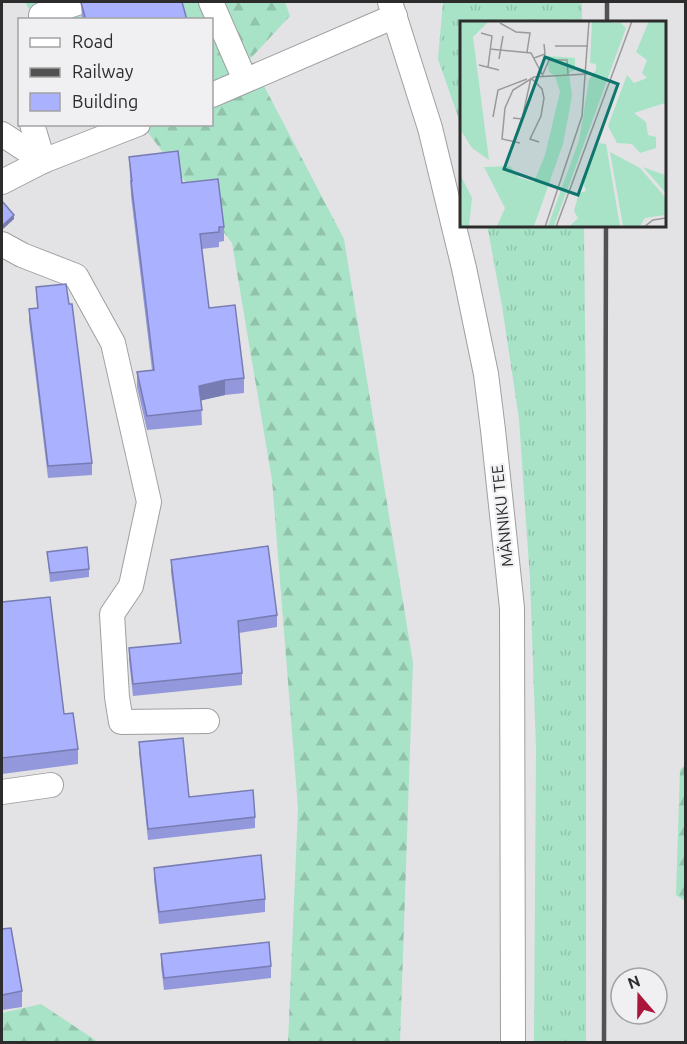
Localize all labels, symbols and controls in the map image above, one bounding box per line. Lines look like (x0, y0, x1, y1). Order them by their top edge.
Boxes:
legend (18, 18, 213, 126)
inset map (460, 21, 666, 226)
text: Road (72, 31, 114, 51)
text: Railway (72, 61, 134, 81)
text: Building (72, 91, 138, 111)
street label: MÄNNIKU TEE (488, 464, 516, 568)
north arrow (609, 966, 669, 1026)
text: N (625, 971, 643, 992)

